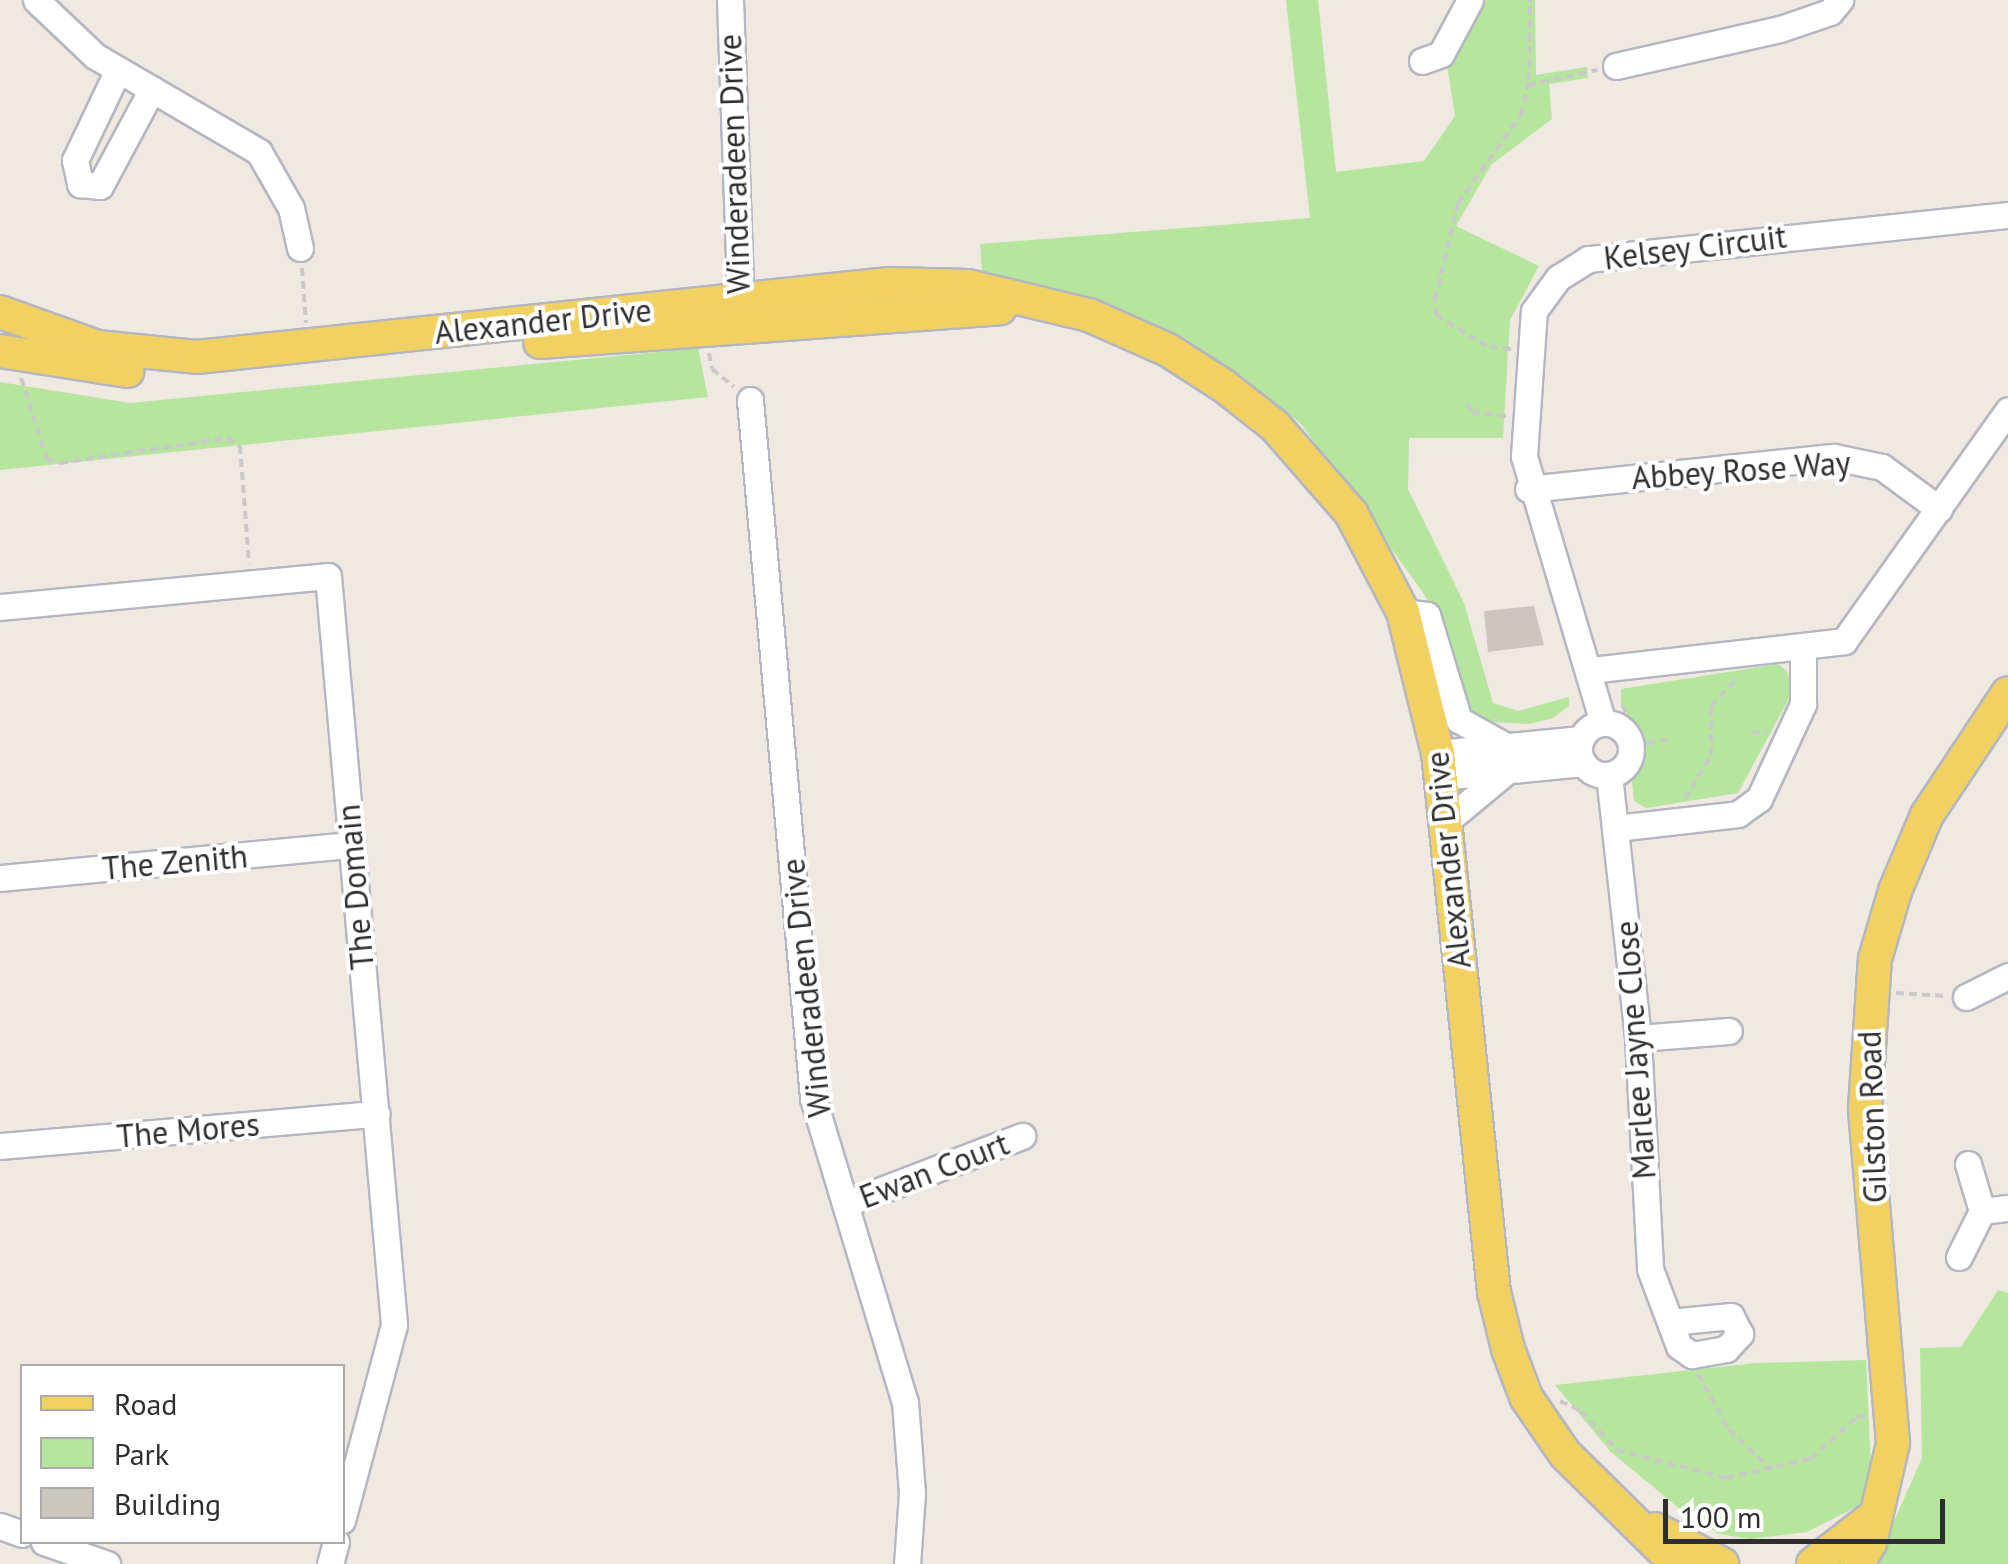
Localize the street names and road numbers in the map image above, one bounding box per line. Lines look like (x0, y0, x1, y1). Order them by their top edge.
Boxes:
street label: Winderadeen Drive (710, 33, 758, 295)
street label: Kelsey Circuit (1601, 217, 1789, 277)
street label: Alexander Drive (433, 291, 653, 351)
street label: Abbey Rose Way (1629, 443, 1853, 497)
street label: Alexander Drive (1418, 750, 1478, 970)
street label: The Domain (329, 803, 381, 971)
street label: The Zenith (100, 836, 250, 888)
street label: Winderadeen Drive (773, 857, 839, 1119)
street label: Marlee Jayne Close (1607, 919, 1663, 1181)
street label: Gilston Road (1850, 1030, 1894, 1204)
street label: The Mores (115, 1105, 261, 1155)
street label: Ewan Court (854, 1124, 1014, 1216)

